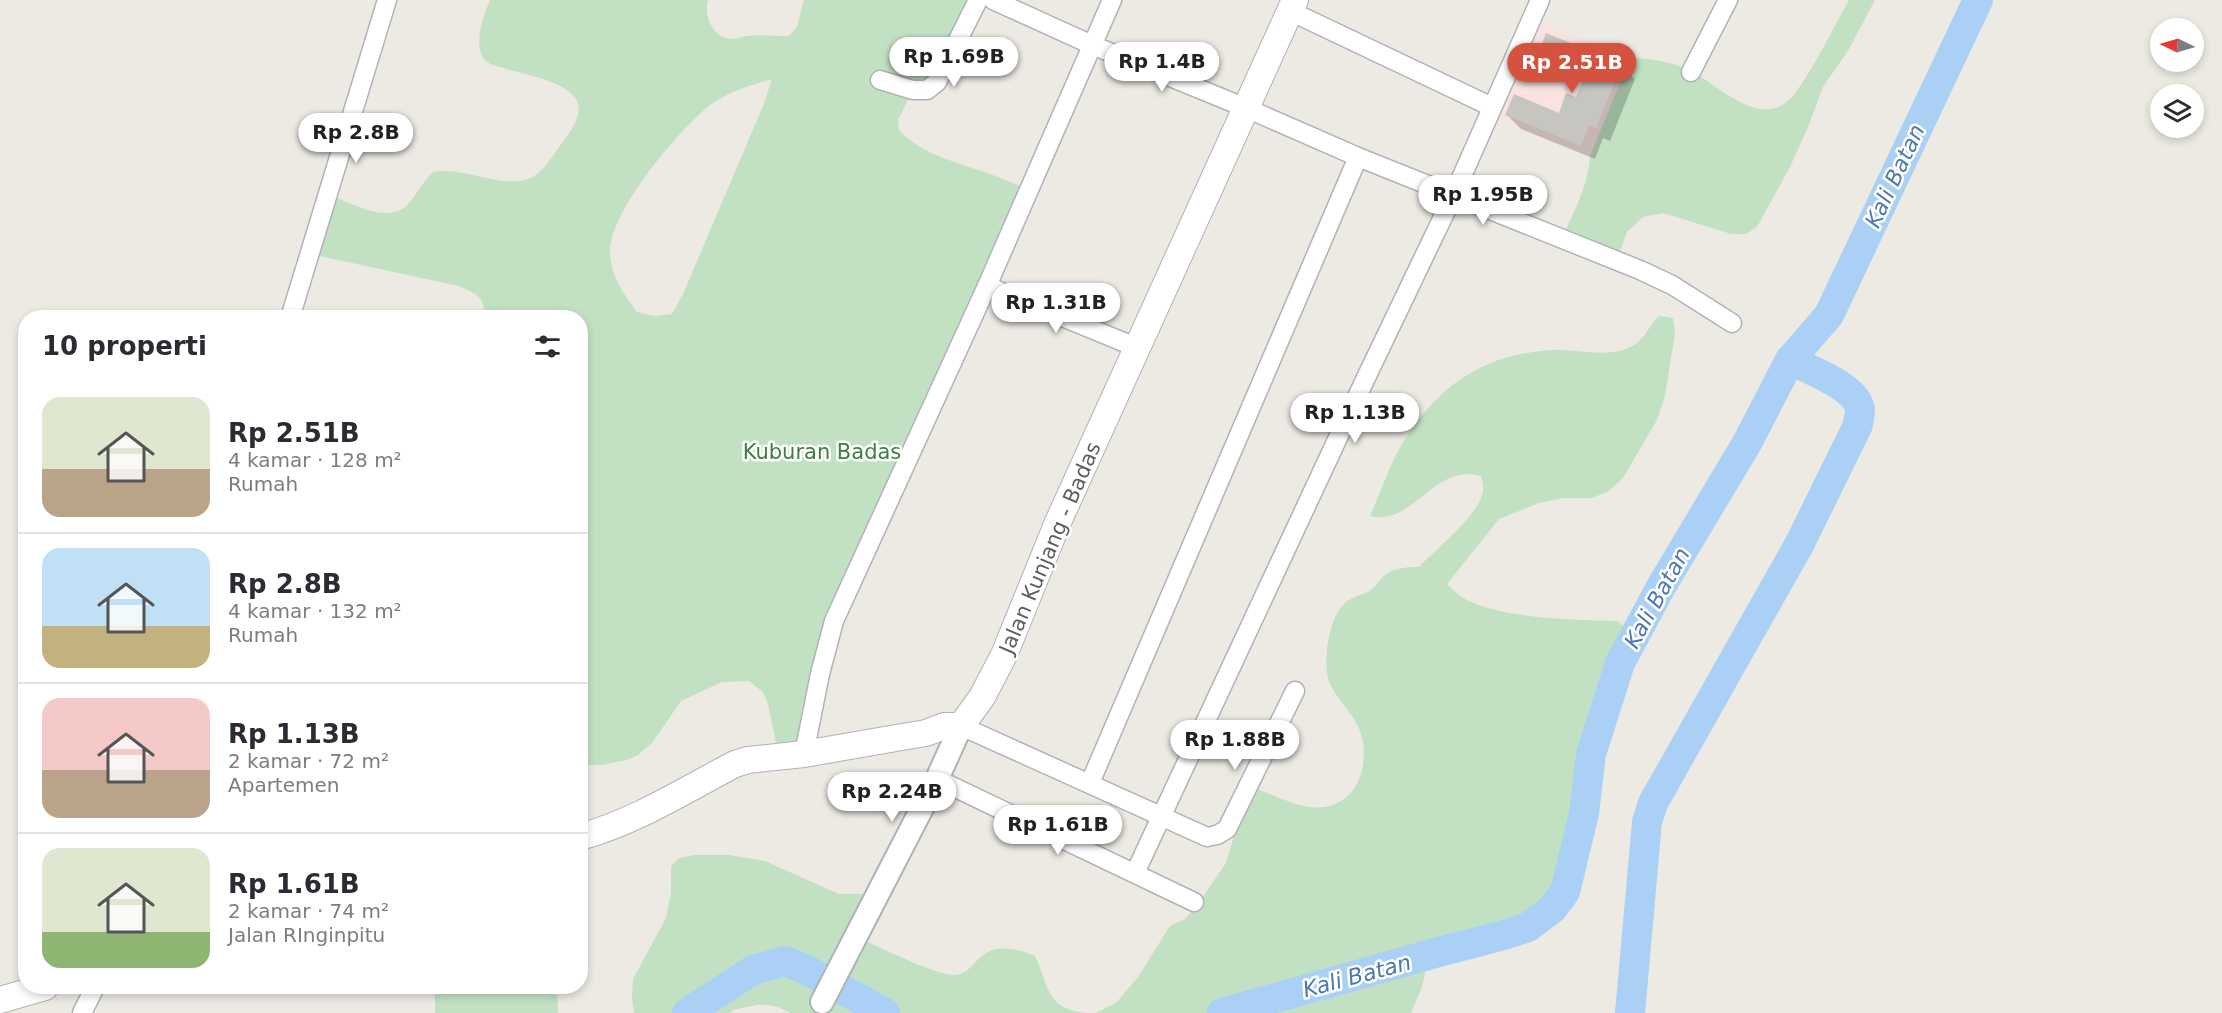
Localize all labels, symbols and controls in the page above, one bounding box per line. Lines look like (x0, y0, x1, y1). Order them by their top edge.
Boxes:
north arrow (2150, 18, 2204, 72)
map controls (2150, 18, 2204, 138)
pin: Rp 1.69B (892, 37, 1016, 88)
pin: Rp 1.4B (1107, 42, 1217, 93)
pin: Rp 2.51B (1510, 43, 1634, 94)
text: Rp 1.69B (903, 44, 1005, 68)
text: Rp 1.4B (1118, 49, 1206, 73)
text: Rp 2.51B (1521, 50, 1623, 74)
button: layers (2150, 84, 2204, 138)
pin: Rp 2.8B (301, 113, 411, 164)
text: Rp 2.8B (312, 120, 400, 144)
water label: Kali Batan (1860, 120, 1930, 232)
pin: Rp 1.95B (1421, 175, 1545, 226)
text: Rp 1.95B (1432, 182, 1534, 206)
pin: Rp 1.31B (994, 283, 1118, 334)
text: Rp 1.31B (1005, 290, 1107, 314)
icon: filters (531, 330, 564, 363)
text: 10 properti (42, 331, 207, 361)
pin: Rp 1.13B (1293, 393, 1417, 444)
text: Rp 1.13B (1304, 400, 1406, 424)
text: Rp 2.51B (228, 418, 360, 448)
icon: home (90, 421, 162, 493)
street label: Jalan Kunjang - Badas (994, 438, 1106, 659)
park label: Kuburan Badas (743, 440, 901, 464)
text: 4 kamar · 128 m² (228, 448, 402, 472)
text: Rumah (228, 472, 298, 496)
water label: Kali Batan (1619, 543, 1695, 653)
text: Rp 2.8B (228, 569, 342, 599)
icon: home (90, 572, 162, 644)
text: 4 kamar · 132 m² (228, 599, 402, 623)
text: Rumah (228, 623, 298, 647)
text: Rp 1.13B (228, 719, 360, 749)
pin: Rp 1.88B (1173, 720, 1297, 771)
icon: home (90, 722, 162, 794)
text: Rp 1.88B (1184, 727, 1286, 751)
text: 2 kamar · 72 m² (228, 749, 389, 773)
pin: Rp 2.24B (830, 772, 954, 823)
text: Apartemen (228, 773, 339, 797)
text: Rp 2.24B (841, 779, 943, 803)
pin: Rp 1.61B (996, 805, 1120, 856)
text: Rp 1.61B (1007, 812, 1109, 836)
text: Rp 1.61B (228, 869, 360, 899)
icon: home (90, 872, 162, 944)
text: 2 kamar · 74 m² (228, 899, 389, 923)
text: Jalan RInginpitu (228, 923, 385, 947)
water label: Kali Batan (1300, 950, 1414, 1002)

